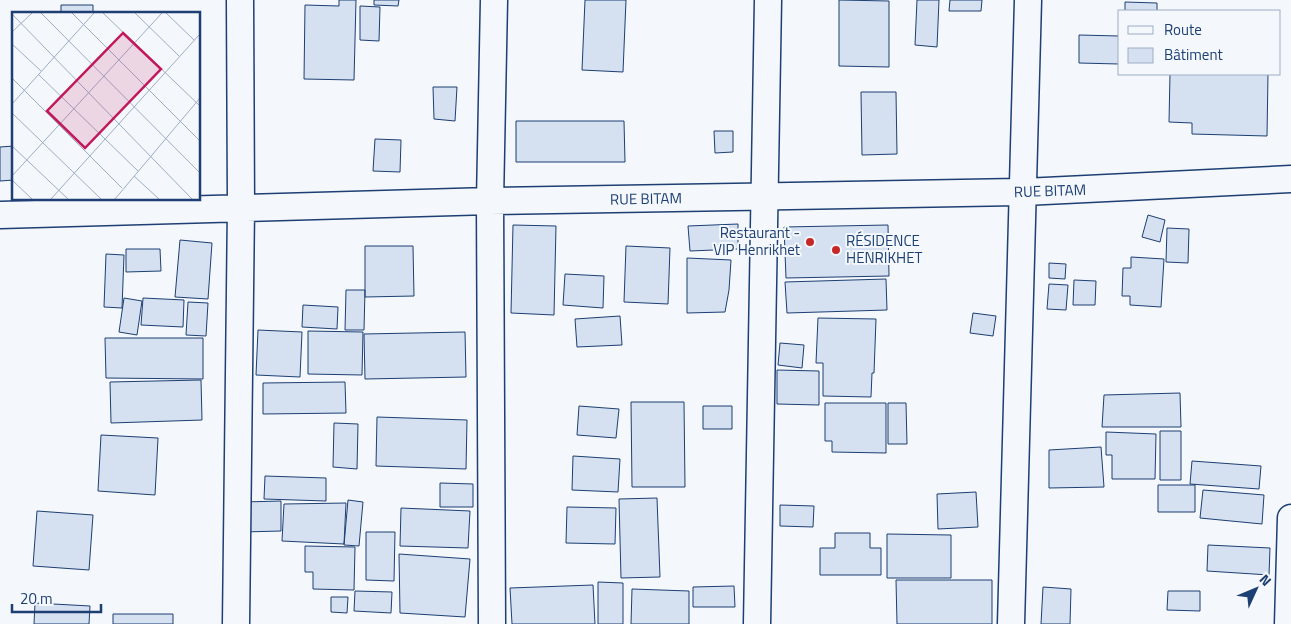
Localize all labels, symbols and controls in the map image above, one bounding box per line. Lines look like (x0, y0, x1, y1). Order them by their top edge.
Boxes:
legend (1118, 10, 1281, 75)
inset map (12, 12, 200, 200)
text: Route (1164, 18, 1202, 41)
text: Bâtiment (1164, 43, 1223, 66)
street label: RUE BITAM (1014, 178, 1086, 203)
street label: RUE BITAM (610, 186, 682, 211)
place label: Restaurant - VIP Henrikhet (713, 221, 801, 261)
place label: RÉSIDENCE HENRIKHET (846, 229, 922, 269)
marker: Restaurant - VIP Henrikhet (804, 236, 816, 248)
marker: RÉSIDENCE HENRIKHET (830, 244, 842, 256)
north arrow (1231, 564, 1281, 614)
text: N (1255, 569, 1277, 590)
scale bar (12, 582, 101, 614)
text: 20 m (20, 587, 53, 610)

